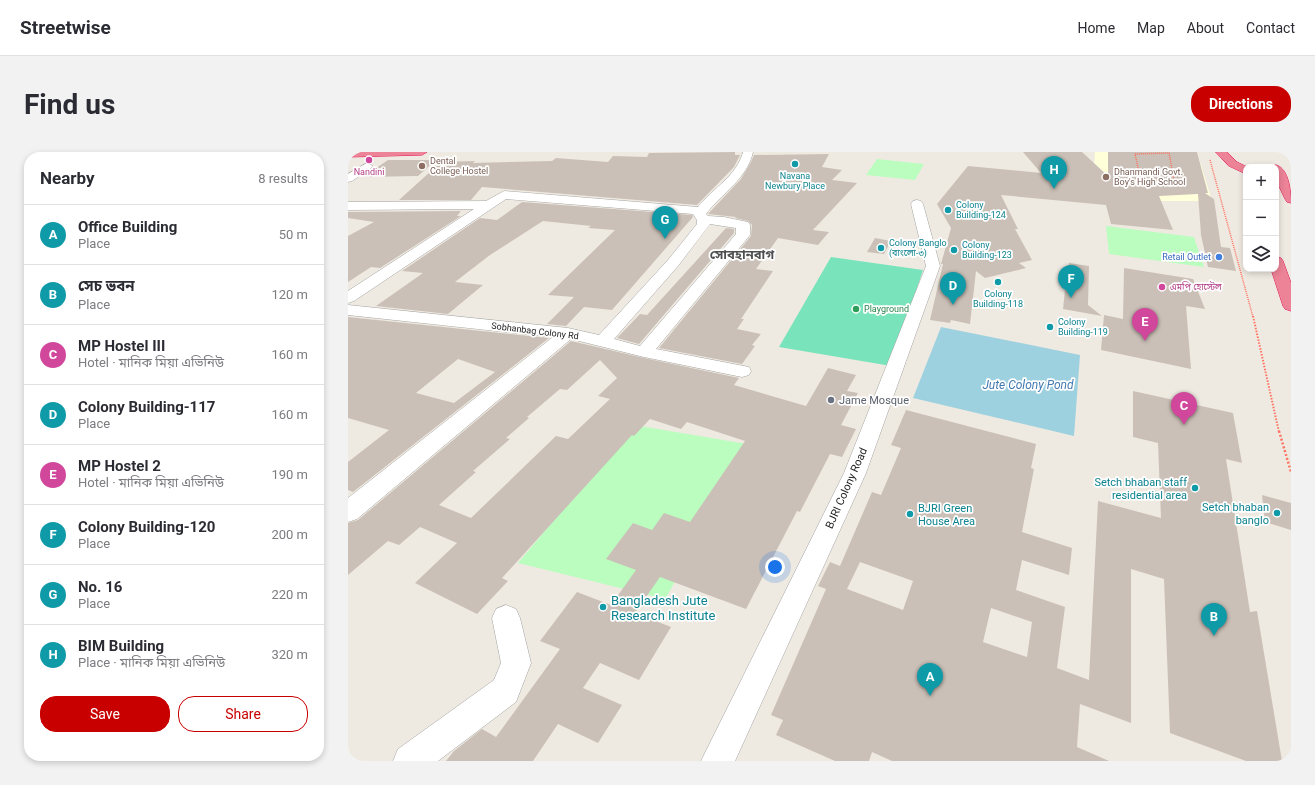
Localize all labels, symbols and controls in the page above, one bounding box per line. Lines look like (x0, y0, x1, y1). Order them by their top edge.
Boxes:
text: Streetwise (20, 16, 111, 39)
text: Home (1077, 20, 1115, 36)
text: Map (1137, 20, 1165, 36)
text: About (1187, 20, 1224, 36)
text: Contact (1246, 20, 1295, 36)
button: Directions (1191, 86, 1291, 122)
text: Find us (24, 88, 115, 121)
marker: Nandini (364, 155, 374, 165)
place label: Dental College Hostel (430, 156, 488, 176)
pin: H (1041, 156, 1067, 189)
marker: Navana Newbury Place (790, 159, 800, 169)
marker: Dental College Hostel (417, 161, 427, 171)
map controls (1243, 164, 1279, 272)
button: + (1243, 164, 1279, 200)
place label: Nandini (354, 167, 384, 177)
place label: Dhanmandi Govt. Boy's High School (1114, 167, 1185, 187)
text: Nearby (40, 168, 95, 188)
text: 8 results (258, 171, 308, 186)
place label: Navana Newbury Place (765, 171, 825, 191)
marker: Dhanmandi Govt. Boy's High School (1101, 172, 1111, 182)
place label: Colony Building-124 (956, 200, 1006, 220)
button: − (1243, 200, 1279, 236)
marker: Colony Building-124 (943, 205, 953, 215)
pin: G (652, 206, 678, 239)
text: Office Building (78, 218, 177, 236)
text: A (49, 227, 57, 242)
text: 50 m (279, 227, 308, 242)
text: Place (78, 236, 110, 251)
button: layers (1243, 236, 1279, 272)
place label: Colony Banglo (বাংলো-৩) (889, 238, 947, 259)
place label: Colony Building-123 (962, 240, 1012, 260)
marker: Colony Banglo (বাংলো-৩) (876, 243, 886, 253)
marker: Colony Building-123 (949, 245, 959, 255)
district label: সোবহানবাগ (710, 247, 775, 262)
place label: Retail Outlet (1162, 252, 1211, 262)
marker: Retail Outlet (1214, 252, 1224, 262)
pin: F (1058, 265, 1084, 298)
pin: D (940, 272, 966, 305)
text: সেচ ভবন (78, 277, 135, 295)
marker: Colony Building-118 (993, 277, 1003, 287)
place label: এমপি হোস্টেল (1170, 281, 1222, 292)
marker: এমপি হোস্টেল (1157, 282, 1167, 292)
text: B (49, 287, 57, 302)
text: 120 m (271, 287, 308, 302)
place label: Colony Building-118 (973, 289, 1023, 309)
text: Place (78, 297, 110, 312)
marker: Playground (851, 304, 861, 314)
place label: Playground (864, 304, 909, 314)
pin: E (1132, 308, 1158, 341)
place label: Colony Building-119 (1058, 317, 1108, 337)
street label: Sobhanbag Colony Rd (491, 321, 579, 341)
marker: Colony Building-119 (1045, 322, 1055, 332)
text: MP Hostel III (78, 337, 165, 355)
text: C (49, 347, 57, 362)
text: 160 m (271, 347, 308, 362)
text: Hotel · মানিক মিয়া এভিনিউ (78, 355, 224, 370)
water label: Jute Colony Pond (982, 378, 1074, 392)
pin: C (1171, 392, 1197, 425)
place label: Jame Mosque (839, 394, 909, 407)
marker: Jame Mosque (826, 395, 836, 405)
text: Colony Building-117 (78, 398, 215, 416)
text: D (49, 407, 57, 422)
text: 160 m (271, 407, 308, 422)
text: Place (78, 416, 110, 431)
street label: BJRI Colony Road (823, 446, 870, 531)
text: MP Hostel 2 (78, 457, 161, 475)
text: E (49, 467, 57, 482)
text: 190 m (271, 467, 308, 482)
text: Hotel · মানিক মিয়া এভিনিউ (78, 475, 224, 490)
place label: Setch bhaban staff residential area (1094, 476, 1187, 502)
marker: Setch bhaban staff residential area (1190, 483, 1200, 493)
place label: Setch bhaban banglo (1202, 501, 1269, 527)
place label: BJRI Green House Area (918, 502, 975, 528)
marker: Setch bhaban banglo (1272, 508, 1282, 518)
marker: BJRI Green House Area (905, 509, 915, 519)
text: Colony Building-120 (78, 518, 215, 536)
text: F (49, 527, 57, 542)
text: 200 m (271, 527, 308, 542)
text: Place (78, 536, 110, 551)
your location (765, 557, 785, 577)
text: No. 16 (78, 578, 122, 596)
text: G (49, 587, 57, 602)
text: 220 m (271, 587, 308, 602)
place label: Bangladesh Jute Research Institute (611, 593, 716, 623)
text: Place (78, 596, 110, 611)
marker: Bangladesh Jute Research Institute (598, 602, 608, 612)
pin: B (1201, 603, 1227, 636)
text: BIM Building (78, 637, 164, 655)
text: H (48, 647, 58, 662)
text: 320 m (271, 647, 308, 662)
text: Place · মানিক মিয়া এভিনিউ (78, 655, 225, 670)
pin: A (917, 663, 943, 696)
button: Save (40, 696, 170, 732)
button: Share (178, 696, 308, 732)

